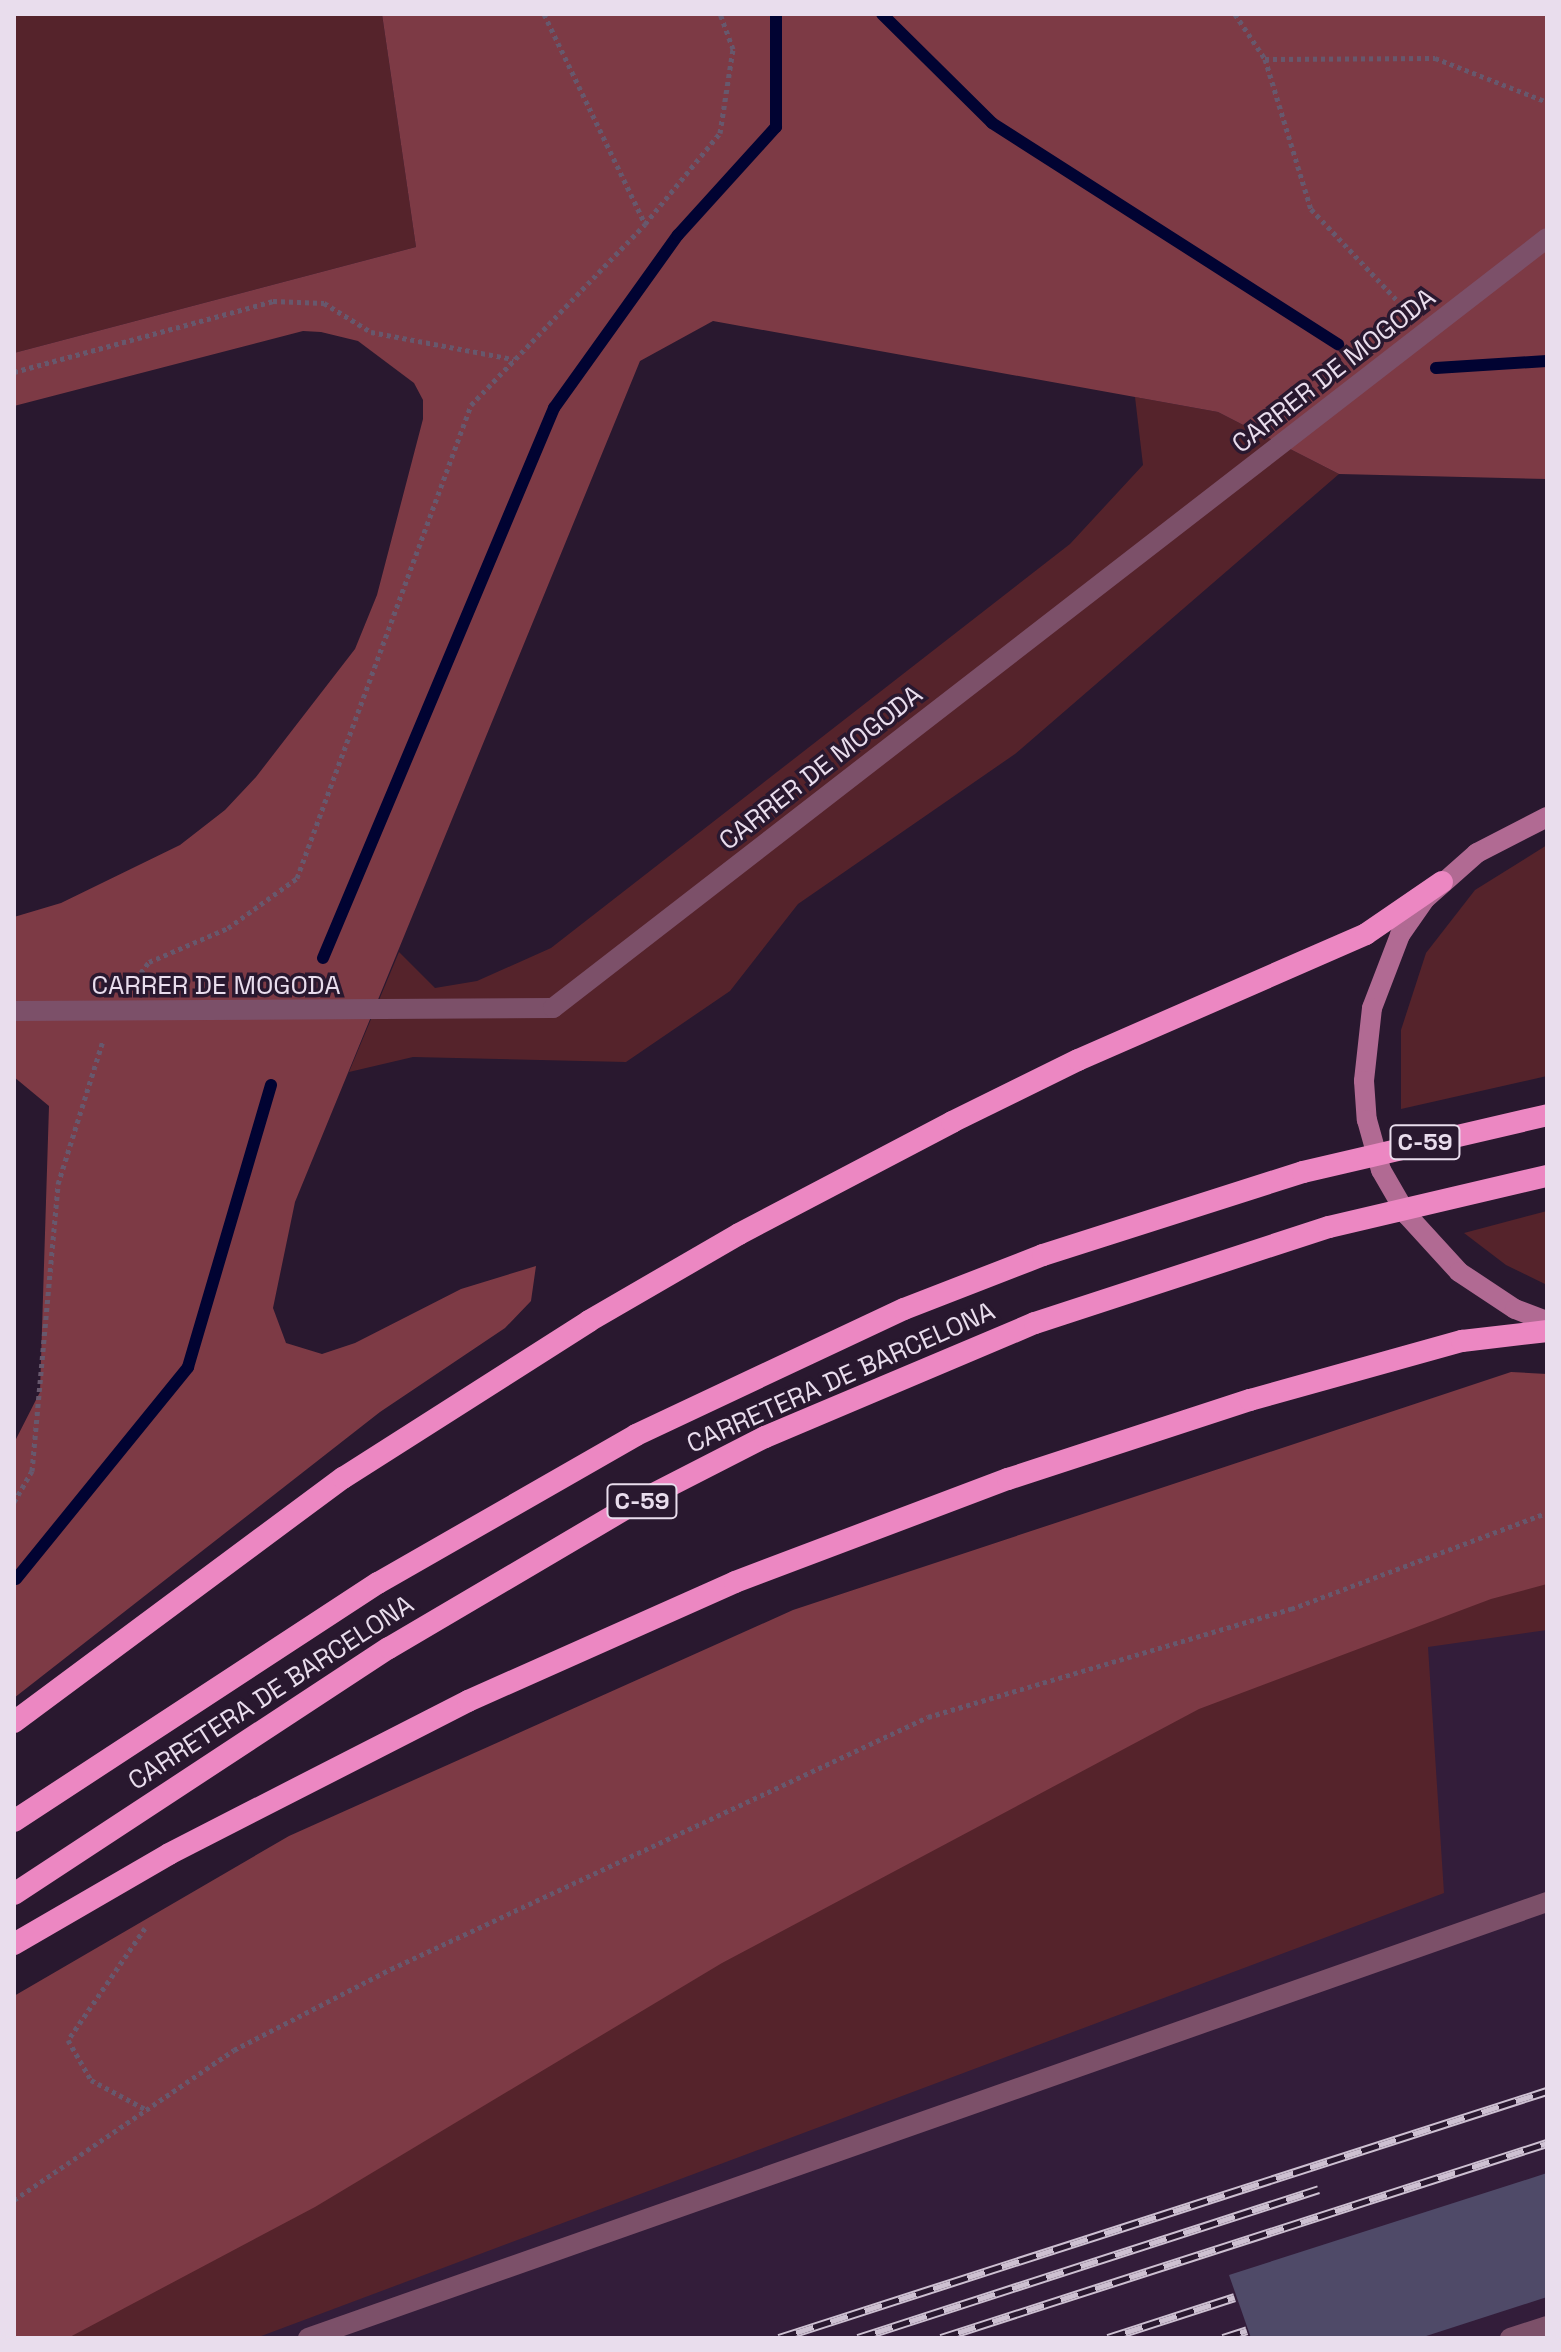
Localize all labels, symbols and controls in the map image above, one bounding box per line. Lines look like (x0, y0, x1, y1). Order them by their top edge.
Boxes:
street label: CARRER DE MOGODA (1226, 282, 1442, 460)
street label: CARRER DE MOGODA (713, 679, 929, 857)
street label: CARRER DE MOGODA (91, 970, 341, 1002)
road number: C-59 (1389, 1122, 1461, 1162)
street label: CARRETERA DE BARCELONA (682, 1296, 1000, 1460)
road number: C-59 (606, 1481, 678, 1521)
street label: CARRETERA DE BARCELONA (122, 1589, 420, 1797)

